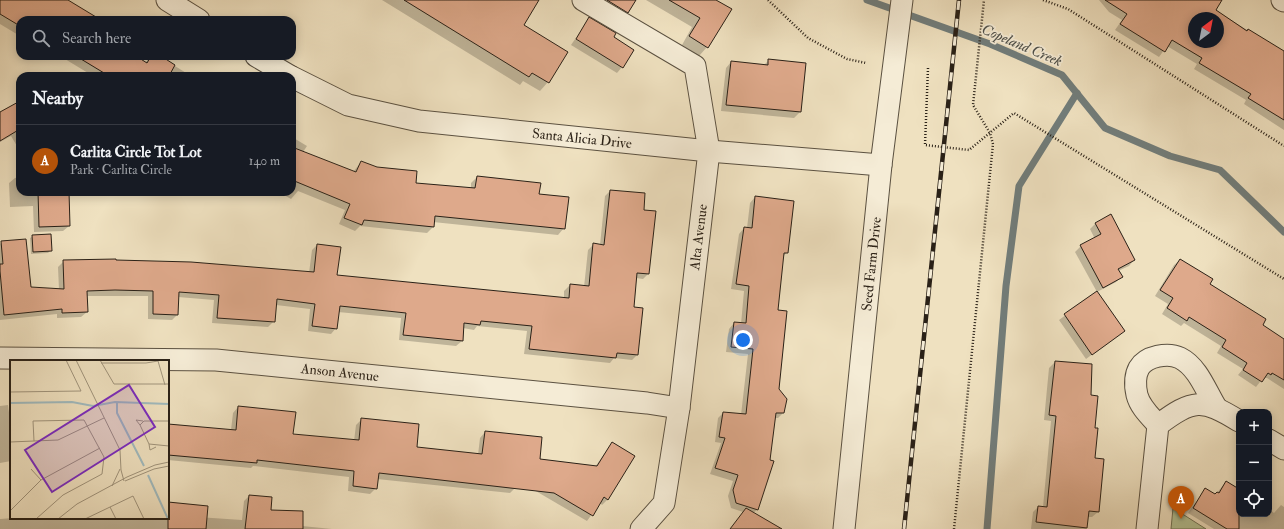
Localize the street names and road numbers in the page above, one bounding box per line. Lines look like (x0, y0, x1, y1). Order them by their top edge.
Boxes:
street label: Santa Alicia Drive (531, 125, 633, 152)
street label: Alta Avenue (686, 203, 711, 272)
street label: Seed Farm Drive (858, 216, 885, 312)
street label: Anson Avenue (299, 360, 380, 385)

